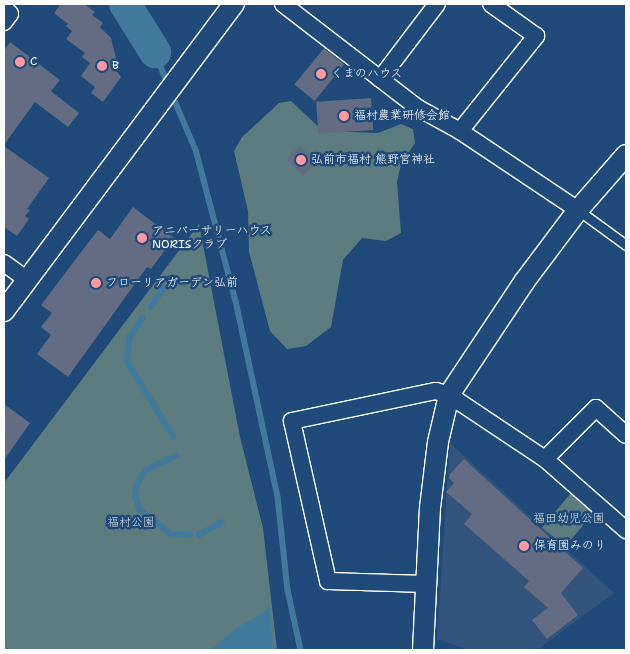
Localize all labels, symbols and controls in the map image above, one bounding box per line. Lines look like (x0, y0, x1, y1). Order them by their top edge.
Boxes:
place label: C (30, 55, 37, 69)
marker: C (14, 56, 26, 68)
place label: B (112, 59, 119, 73)
marker: B (96, 60, 108, 72)
place label: くまのハウス (331, 67, 403, 81)
marker: くまのハウス (315, 68, 327, 80)
place label: 福村農業研修会館 (354, 109, 450, 123)
marker: 福村農業研修会館 (338, 110, 350, 122)
place label: 弘前市福村 熊野宮神社 (311, 153, 435, 167)
marker: 弘前市福村 熊野宮神社 (295, 154, 307, 166)
place label: アニバーサリーハウス NORISクラブ (152, 224, 272, 252)
marker: アニバーサリーハウス NORISクラブ (136, 232, 148, 244)
place label: フローリアガーデン弘前 (106, 276, 238, 290)
marker: フローリアガーデン弘前 (90, 277, 102, 289)
park label: 福田幼児公園 (533, 512, 605, 526)
park label: 福村公園 (107, 516, 155, 530)
place label: 保育園みのり (534, 539, 606, 553)
marker: 保育園みのり (518, 540, 530, 552)

